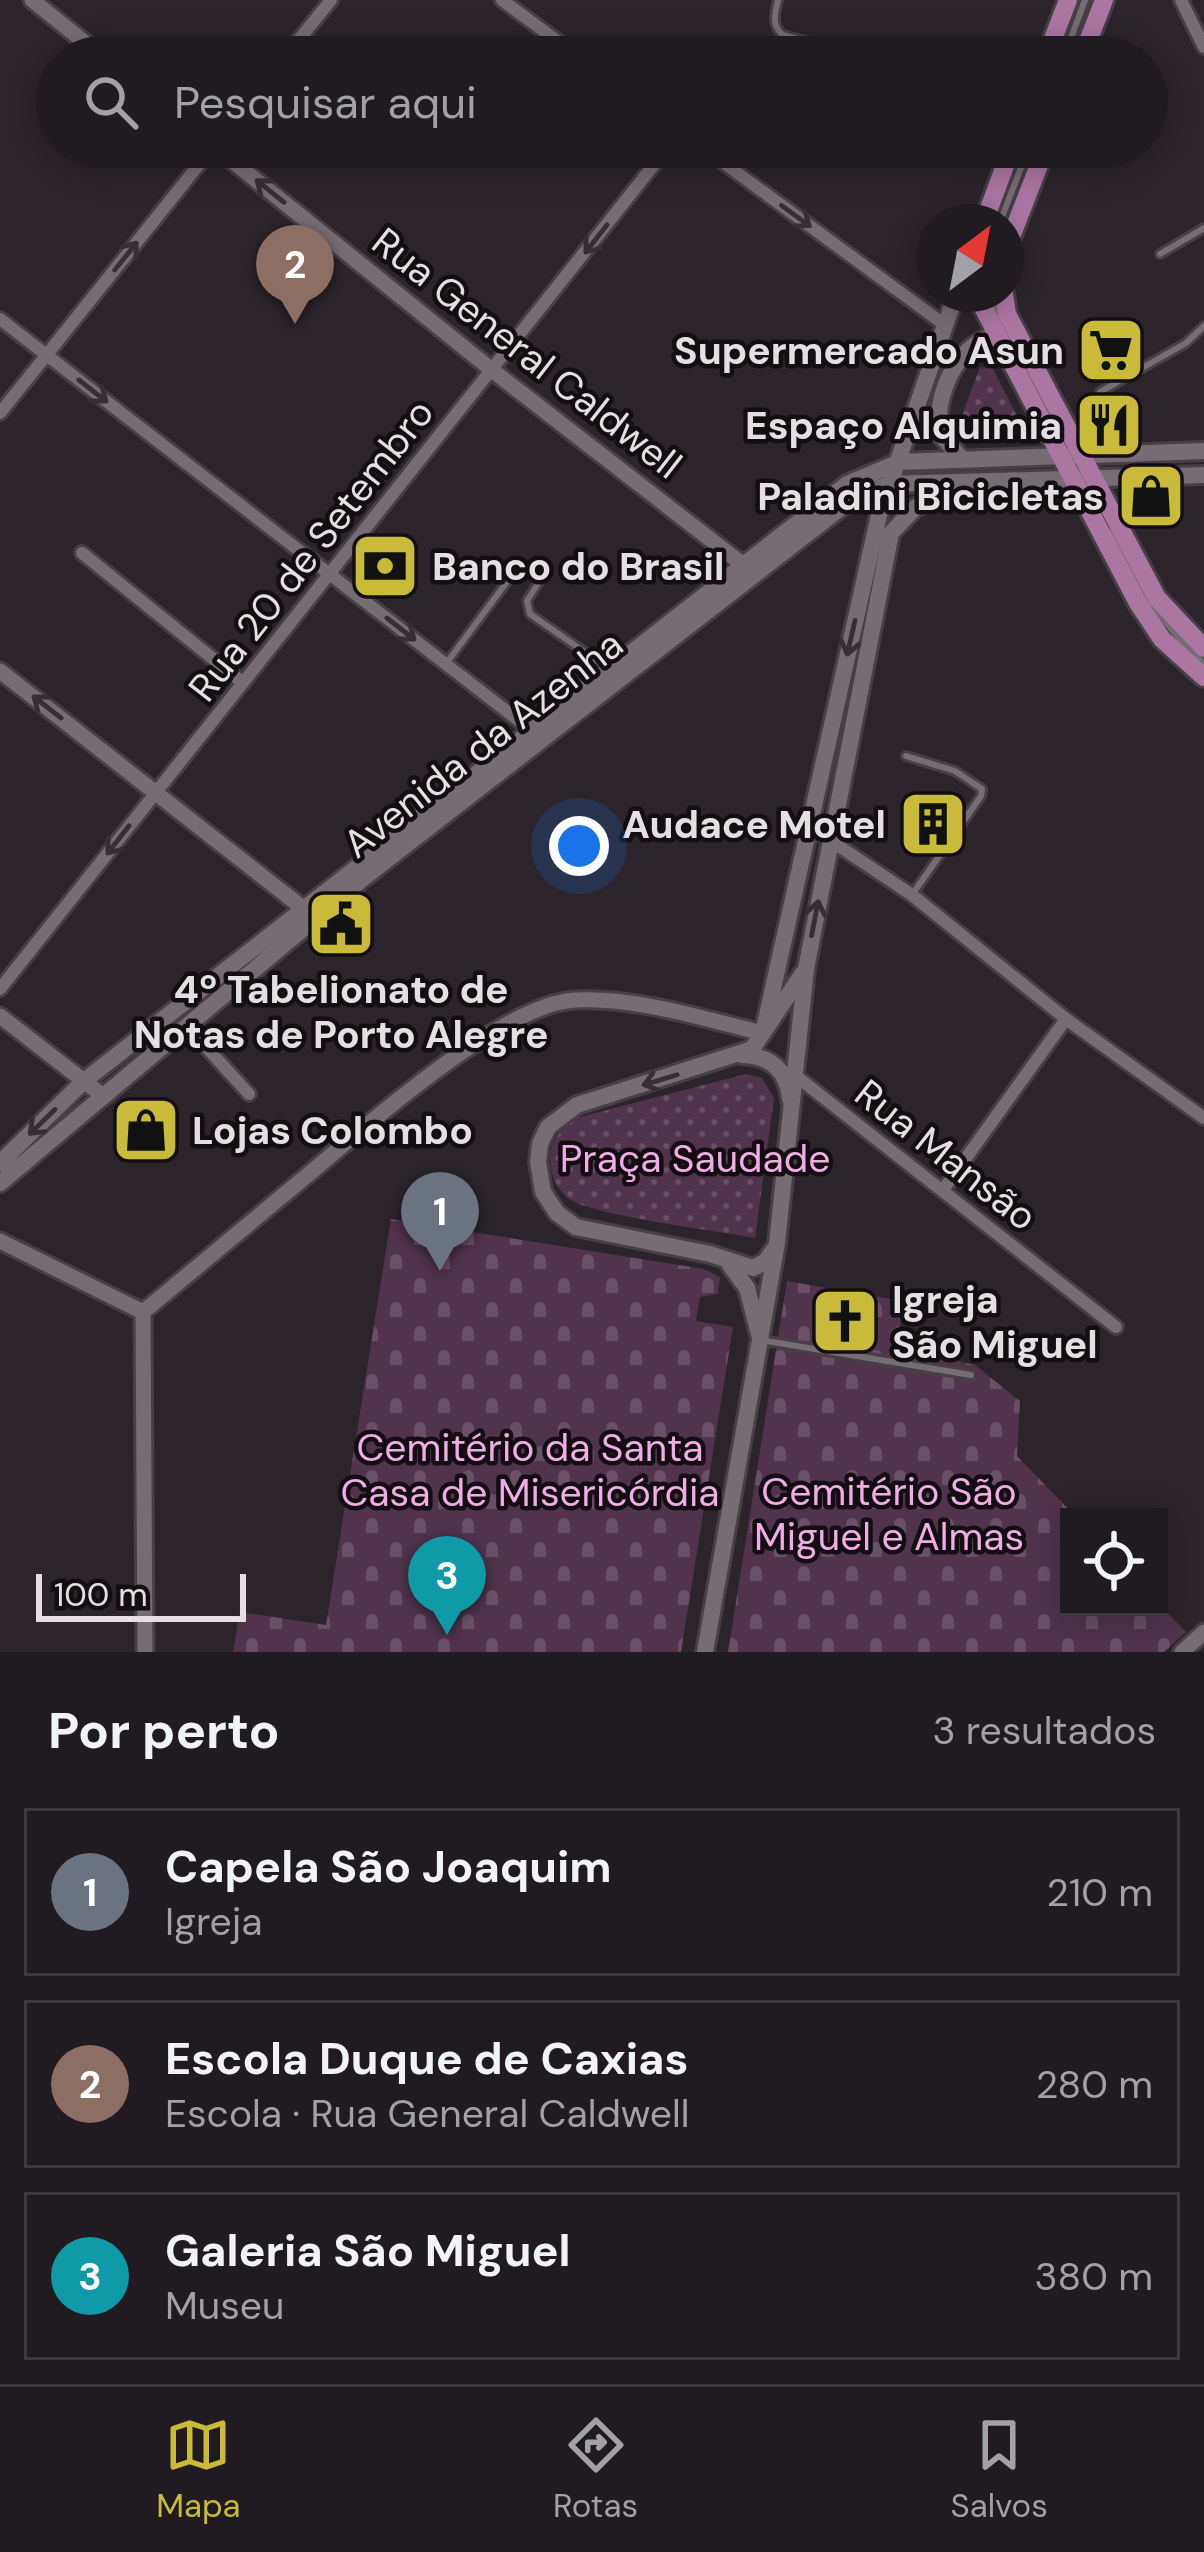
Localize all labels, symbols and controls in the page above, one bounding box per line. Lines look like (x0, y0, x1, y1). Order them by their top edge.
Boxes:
search box (36, 36, 1168, 168)
icon: search (78, 69, 144, 135)
text: Pesquisar aqui (174, 73, 477, 132)
one-way arrow (254, 178, 286, 205)
one-way arrow (779, 203, 812, 229)
north arrow (916, 204, 1024, 312)
street label: Rua General Caldwell (362, 216, 692, 490)
one-way arrow (583, 222, 610, 254)
pin: 2 (256, 225, 334, 324)
one-way arrow (112, 241, 139, 273)
supermarket icon: Supermercado Asun (1076, 315, 1146, 385)
place label: Supermercado Asun (674, 325, 1064, 376)
one-way arrow (76, 377, 108, 404)
street label: Rua 20 de Setembro (177, 388, 445, 712)
restaurant icon: Espaço Alquimia (1074, 390, 1144, 460)
place label: Espaço Alquimia (745, 400, 1062, 451)
shop icon: Paladini Bicicletas (1116, 461, 1186, 531)
place label: Paladini Bicicletas (757, 471, 1104, 522)
bank icon: Banco do Brasil (350, 531, 420, 601)
place label: Banco do Brasil (432, 541, 724, 592)
one-way arrow (384, 616, 417, 642)
street label: Avenida da Azenha (333, 619, 633, 869)
one-way arrow (839, 619, 862, 657)
one-way arrow (31, 695, 64, 720)
building icon: Audace Motel (898, 789, 968, 859)
place label: Audace Motel (622, 799, 886, 850)
your location (549, 816, 609, 876)
one-way arrow (105, 824, 132, 856)
public building icon: 4º Tabelionato de Notas de Porto Alegre (306, 889, 376, 959)
one-way arrow (805, 899, 827, 938)
place label: 4º Tabelionato de Notas de Porto Alegre (134, 964, 548, 1060)
street label: Rua Mansão (845, 1068, 1047, 1242)
one-way arrow (642, 1070, 680, 1092)
shop icon: Lojas Colombo (111, 1095, 181, 1165)
place label: Lojas Colombo (192, 1105, 473, 1156)
one-way arrow (28, 1107, 57, 1136)
park label: Praça Saudade (560, 1133, 830, 1184)
pin: 1 (401, 1172, 479, 1271)
place label: Igreja São Miguel (892, 1274, 1098, 1370)
church icon: Igreja São Miguel (810, 1286, 880, 1356)
park label: Cemitério da Santa Casa de Misericórdia (340, 1422, 720, 1518)
park label: Cemitério São Miguel e Almas (754, 1466, 1024, 1562)
map controls (1060, 1508, 1168, 1616)
button: locate (1060, 1508, 1168, 1616)
pin: 3 (408, 1536, 486, 1635)
scale bar (36, 1568, 246, 1621)
text: 100 m (54, 1573, 148, 1616)
text: Por perto (48, 1697, 280, 1764)
text: 3 resultados (932, 1705, 1156, 1756)
text: Capela São Joaquim (165, 1837, 612, 1896)
text: 1 (83, 1867, 97, 1918)
text: 210 m (1047, 1867, 1153, 1918)
text: Igreja (165, 1896, 262, 1947)
text: Escola Duque de Caxias (165, 2029, 688, 2088)
text: 2 (79, 2059, 101, 2110)
text: 280 m (1036, 2059, 1153, 2110)
text: Escola · Rua General Caldwell (165, 2088, 689, 2139)
text: Galeria São Miguel (165, 2221, 571, 2280)
text: 3 (78, 2251, 102, 2302)
text: 380 m (1034, 2251, 1153, 2302)
text: Museu (165, 2280, 284, 2331)
tab: Mapa (156, 2412, 241, 2527)
tab: Rotas (553, 2412, 638, 2527)
tab: Salvos (951, 2412, 1048, 2527)

